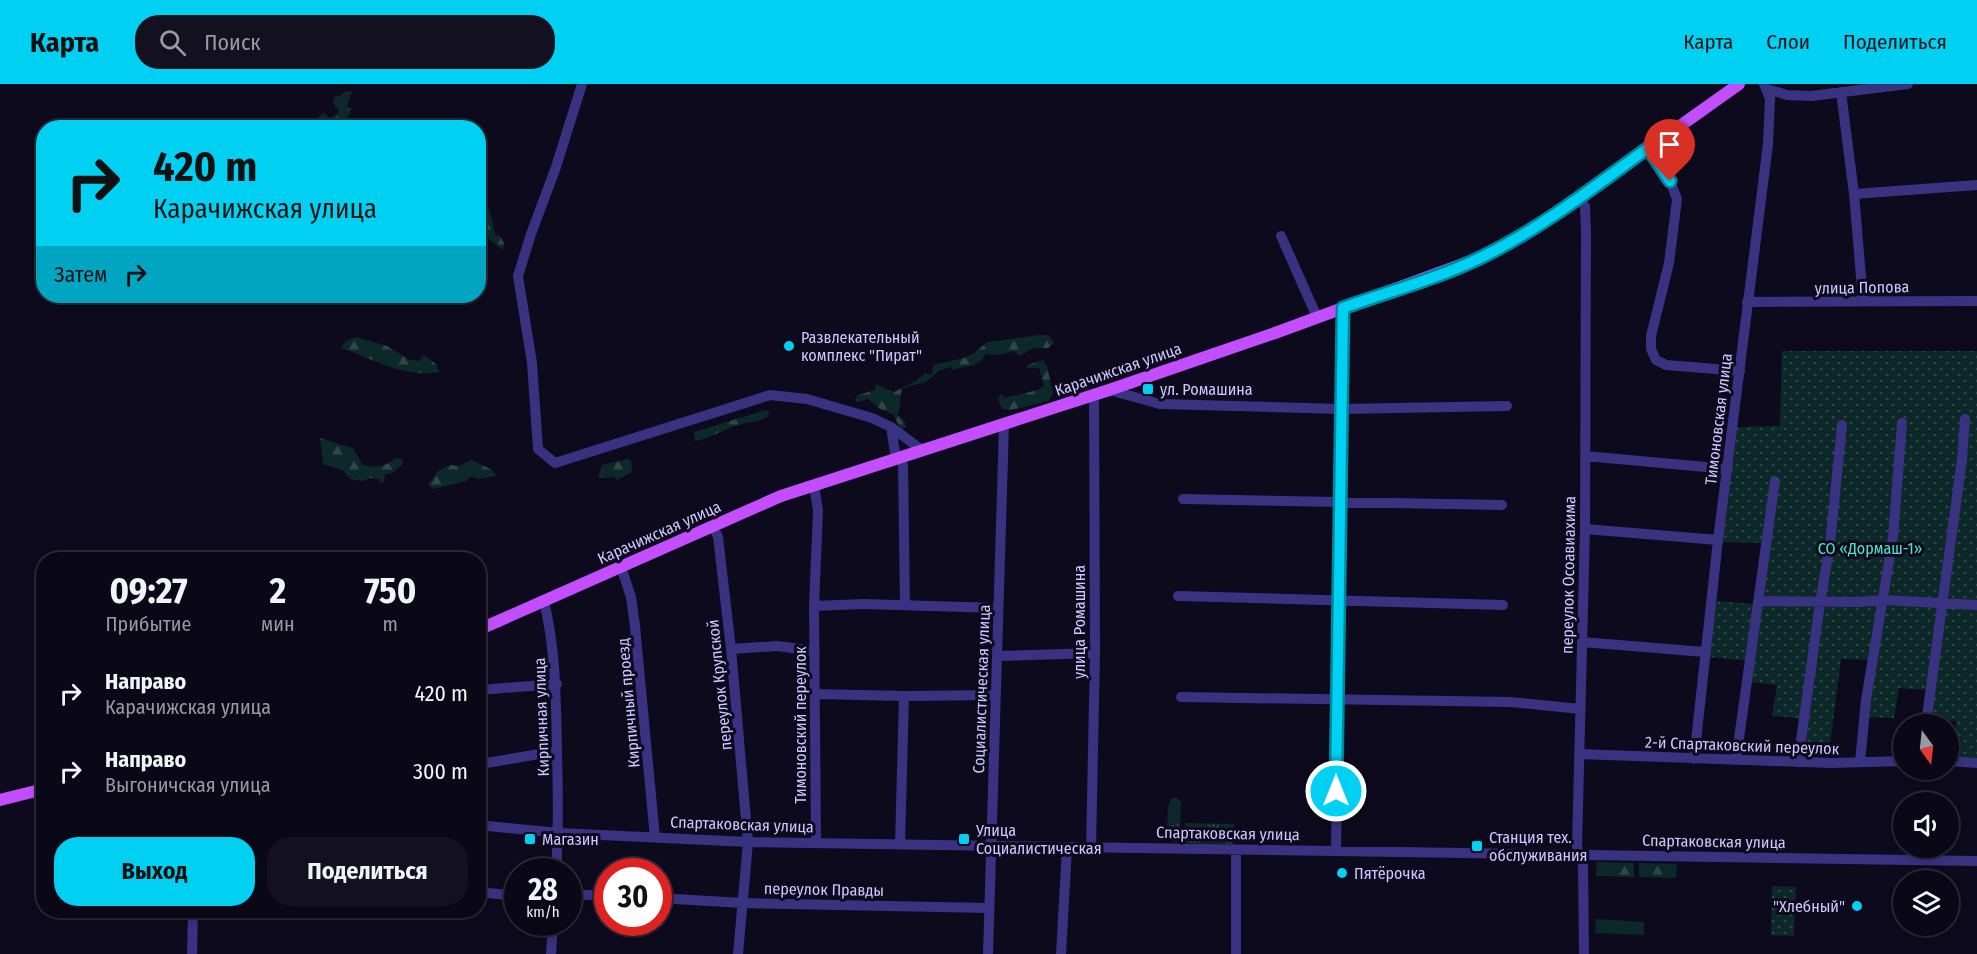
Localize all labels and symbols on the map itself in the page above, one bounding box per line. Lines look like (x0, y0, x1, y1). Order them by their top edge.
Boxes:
pin (1644, 119, 1695, 181)
street label: улица Попова (1815, 277, 1910, 298)
place label: Развлекательный комплекс "Пират" (801, 328, 922, 365)
marker: Развлекательный комплекс "Пират" (782, 339, 796, 353)
street label: Карачижская улица (1052, 339, 1184, 400)
street label: Тимоновская улица (1701, 352, 1736, 486)
place label: ул. Ромашина (1160, 380, 1253, 399)
marker: ул. Ромашина (1141, 382, 1155, 396)
street label: переулок Осоавиахима (1558, 496, 1579, 654)
street label: Карачижская улица (595, 497, 724, 568)
park label: СО «Дормаш-1» (1818, 539, 1922, 558)
street label: улица Ромашина (1070, 565, 1089, 679)
street label: Социалистическая улица (969, 604, 994, 774)
street label: переулок Крупской (703, 619, 736, 751)
street label: Кирпичный проезд (613, 637, 644, 769)
street label: Тимоновский переулок (791, 646, 810, 804)
street label: Кирпичная улица (530, 657, 553, 777)
north arrow (1893, 714, 1959, 780)
street label: 2-й Спартаковский переулок (1645, 733, 1840, 758)
position arrow (1304, 759, 1368, 823)
street label: Спартаковская улица (670, 812, 814, 837)
place label: Улица Социалистическая (975, 821, 1102, 858)
street label: Спартаковская улица (1156, 823, 1300, 844)
place label: Станция тех. обслуживания (1489, 828, 1588, 865)
place label: Магазин (542, 830, 599, 849)
street label: Спартаковская улица (1642, 831, 1786, 852)
marker: Магазин (523, 832, 537, 846)
marker: Улица Социалистическая (957, 832, 971, 846)
marker: Станция тех. обслуживания (1470, 839, 1484, 853)
speed limit sign: 30 (594, 858, 672, 936)
place label: Пятёрочка (1354, 864, 1426, 883)
marker: Пятёрочка (1335, 866, 1349, 880)
street label: переулок Правды (764, 879, 884, 900)
place label: "Хлебный" (1773, 897, 1845, 916)
marker: "Хлебный" (1850, 899, 1864, 913)

